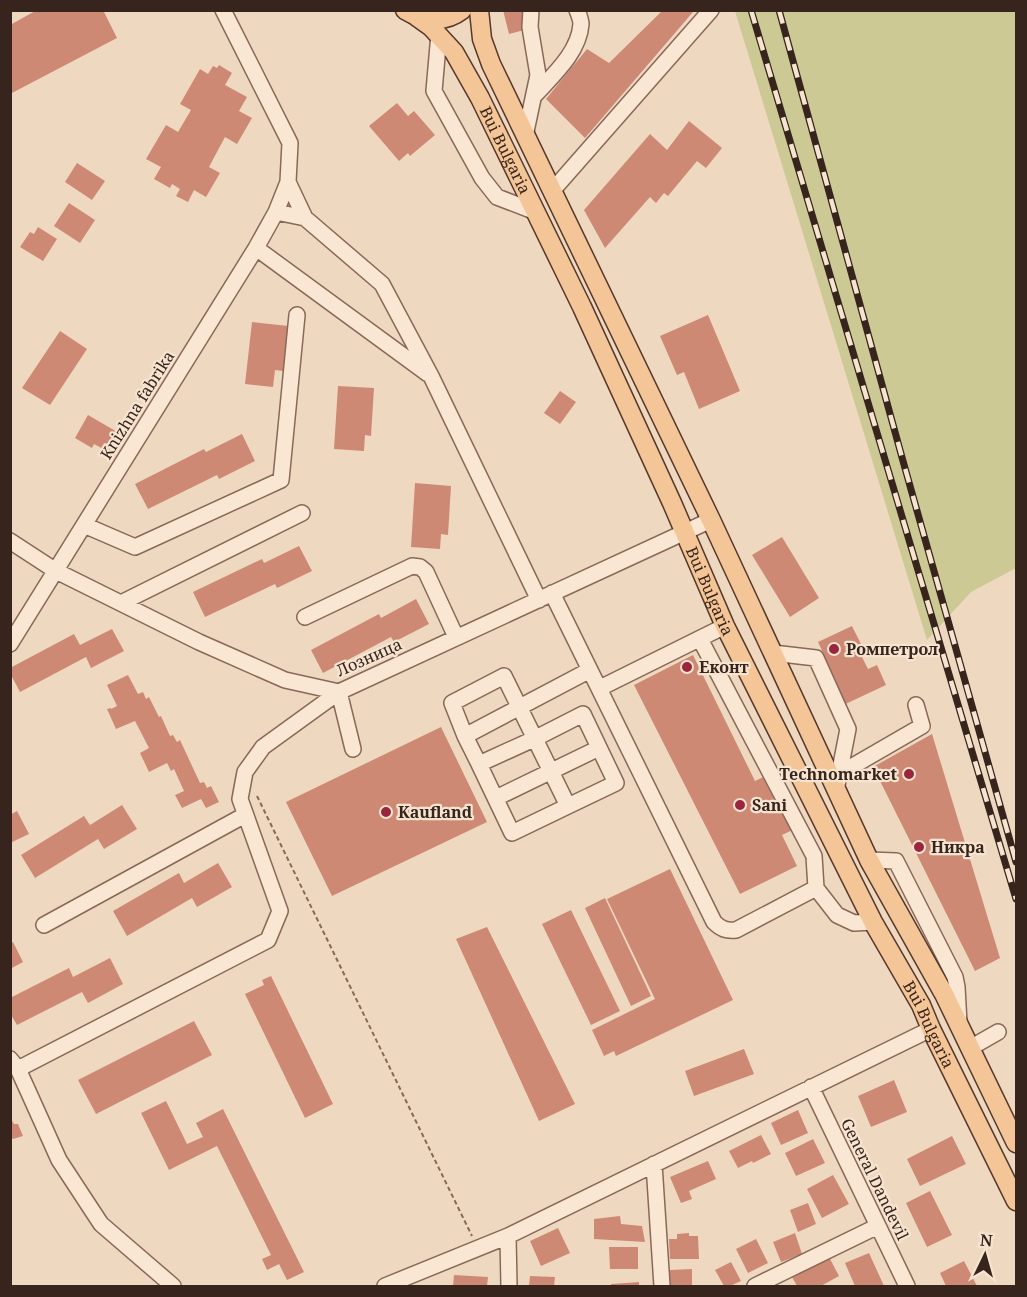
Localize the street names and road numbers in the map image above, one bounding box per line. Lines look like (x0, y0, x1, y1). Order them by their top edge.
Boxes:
street label: Bui Bulgaria (475, 103, 536, 198)
street label: Knizhna fabrika (95, 346, 179, 464)
street label: Bui Bulgaria (681, 543, 739, 639)
street label: Лозница (333, 633, 405, 681)
street label: Bui Bulgaria (898, 977, 960, 1072)
street label: General Dandevil (836, 1114, 914, 1244)

